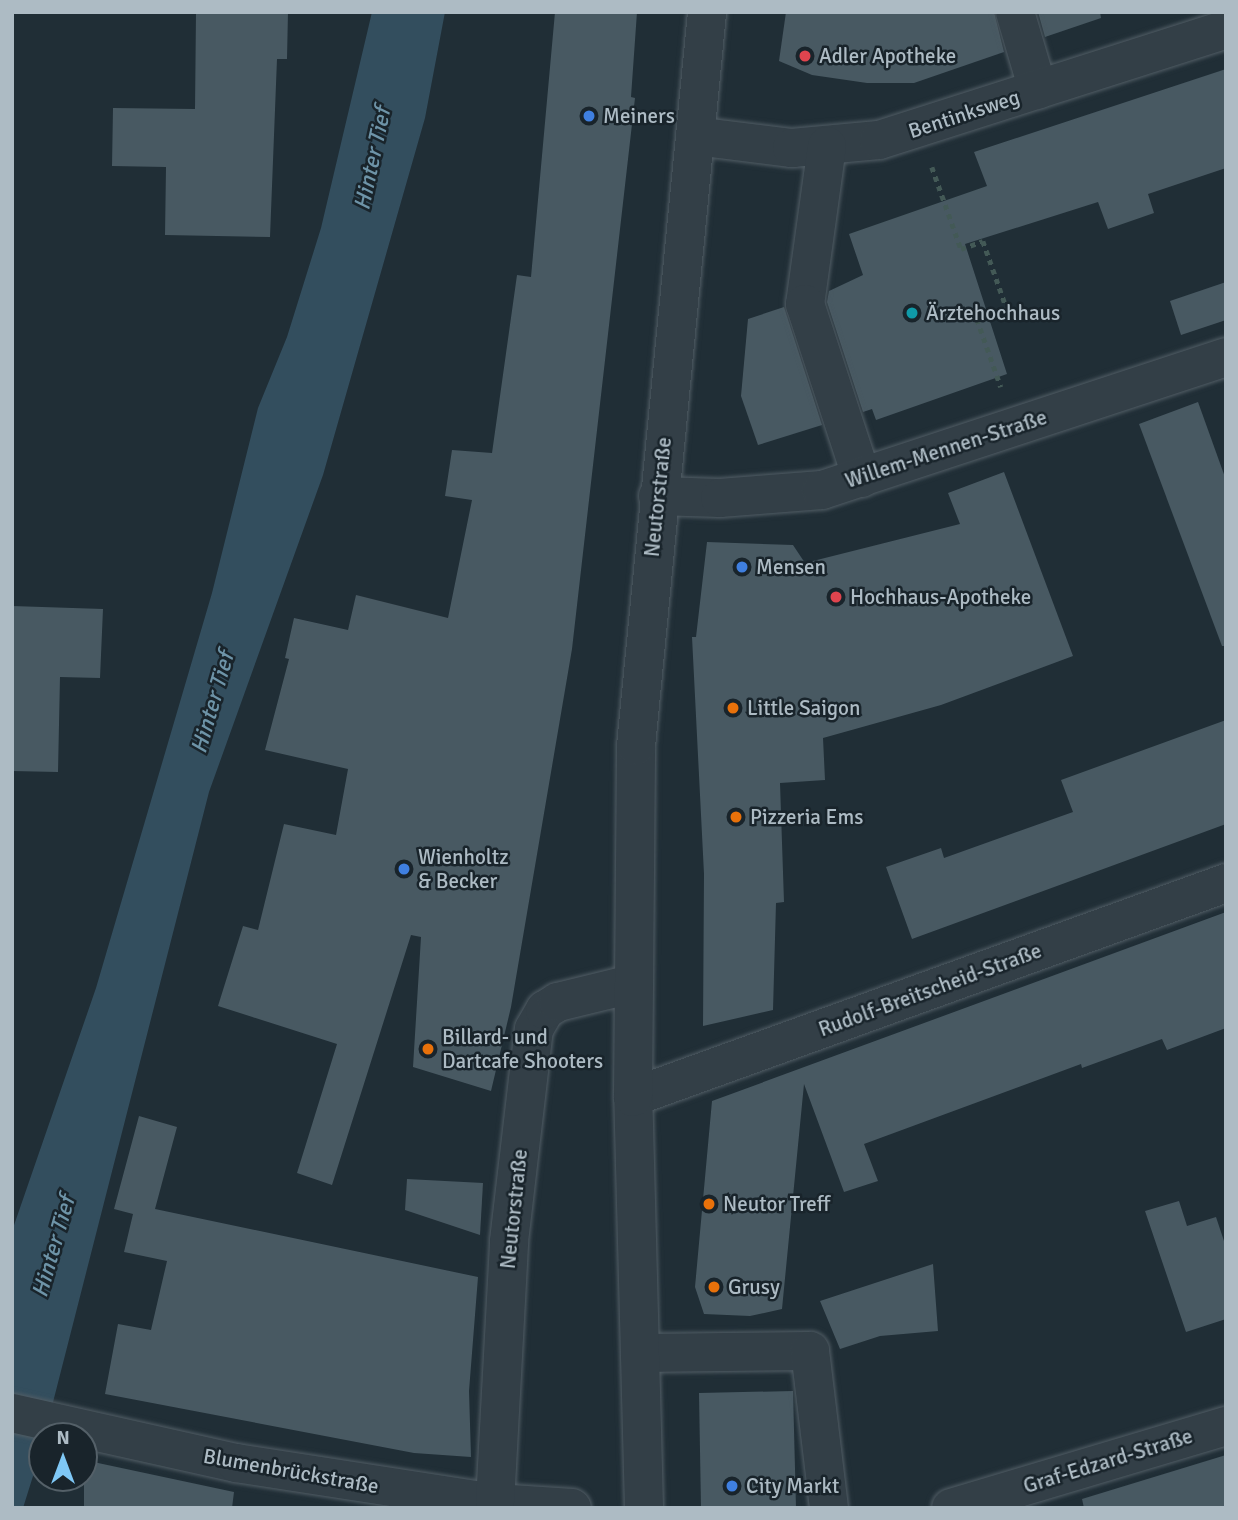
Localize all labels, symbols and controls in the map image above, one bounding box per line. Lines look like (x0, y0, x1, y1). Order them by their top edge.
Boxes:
place label: Adler Apotheke (819, 43, 956, 69)
marker: Adler Apotheke (797, 48, 813, 64)
street label: Bentinksweg (905, 84, 1023, 144)
place label: Meiners (603, 103, 675, 129)
water label: Hinter Tief (349, 105, 397, 213)
marker: Meiners (581, 108, 597, 124)
place label: Ärztehochhaus (926, 300, 1060, 326)
marker: Ärztehochhaus (904, 305, 920, 321)
street label: Willem-Mennen-Straße (842, 404, 1050, 494)
street label: Neutorstraße (639, 436, 677, 558)
place label: Mensen (756, 554, 826, 580)
marker: Mensen (734, 559, 750, 575)
place label: Hochhaus-Apotheke (850, 584, 1031, 610)
marker: Hochhaus-Apotheke (828, 589, 844, 605)
water label: Hinter Tief (185, 649, 241, 757)
place label: Little Saigon (747, 695, 860, 721)
marker: Little Saigon (725, 700, 741, 716)
place label: Pizzeria Ems (750, 804, 863, 830)
marker: Pizzeria Ems (728, 809, 744, 825)
place label: Wienholtz & Becker (418, 844, 509, 894)
marker: Wienholtz & Becker (396, 861, 412, 877)
street label: Rudolf-Breitscheid-Straße (815, 938, 1045, 1042)
place label: Billard- und Dartcafe Shooters (442, 1024, 603, 1074)
marker: Billard- und Dartcafe Shooters (420, 1041, 436, 1057)
street label: Neutorstraße (495, 1148, 533, 1270)
place label: Neutor Treff (723, 1191, 830, 1217)
water label: Hinter Tief (26, 1193, 82, 1301)
marker: Neutor Treff (701, 1196, 717, 1212)
place label: Grusy (728, 1274, 780, 1300)
marker: Grusy (706, 1279, 722, 1295)
north arrow (28, 1422, 98, 1492)
street label: Graf-Edzard-Straße (1020, 1423, 1196, 1499)
text: N (56, 1426, 70, 1450)
street label: Blumenbrückstraße (201, 1443, 381, 1499)
place label: City Markt (746, 1473, 839, 1499)
marker: City Markt (724, 1478, 740, 1494)

